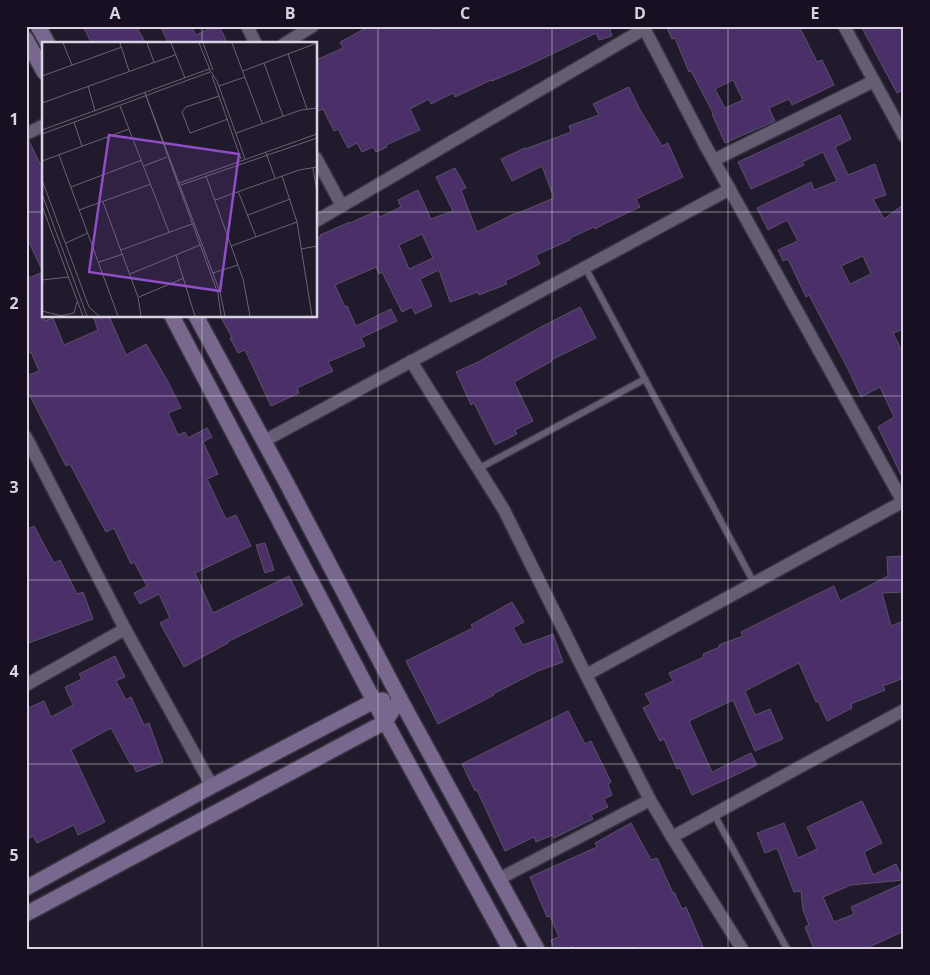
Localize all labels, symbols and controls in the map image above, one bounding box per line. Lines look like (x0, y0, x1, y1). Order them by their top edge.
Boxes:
text: A (109, 2, 121, 24)
text: B (285, 2, 295, 24)
text: C (460, 2, 470, 24)
text: D (634, 2, 646, 24)
text: E (811, 2, 820, 24)
inset map (42, 42, 318, 318)
text: 1 (9, 108, 19, 130)
text: 2 (9, 292, 19, 314)
text: 3 (9, 476, 19, 498)
text: 4 (9, 660, 19, 682)
text: 5 (9, 844, 19, 866)

